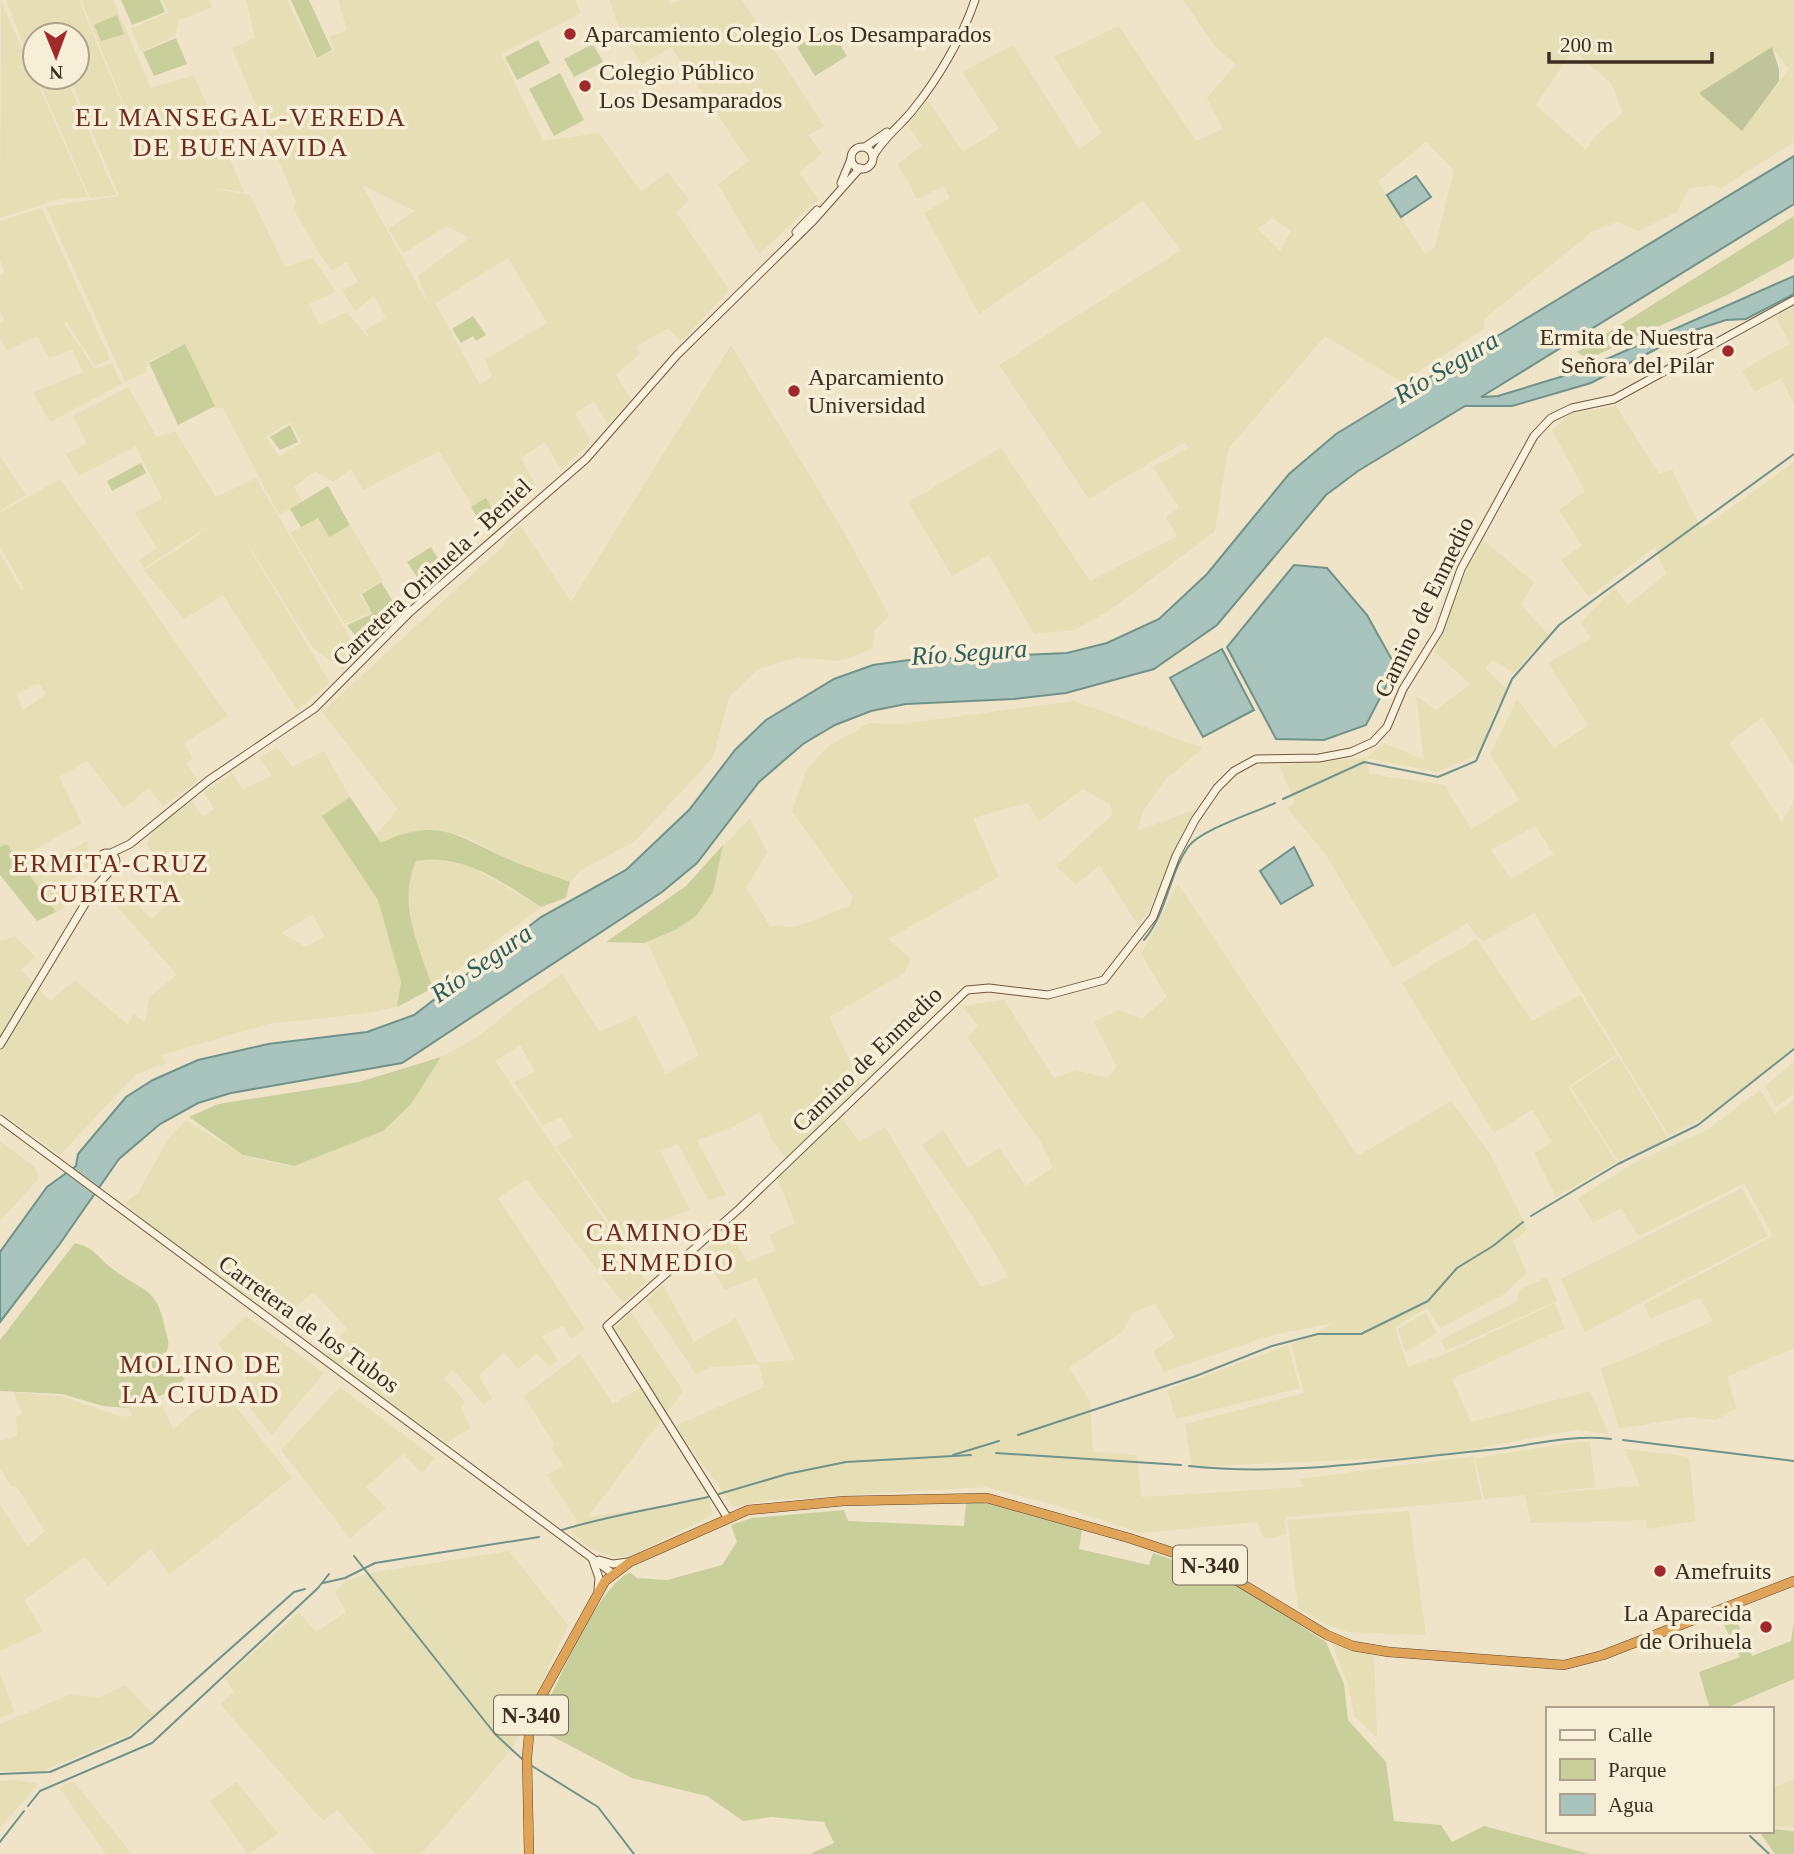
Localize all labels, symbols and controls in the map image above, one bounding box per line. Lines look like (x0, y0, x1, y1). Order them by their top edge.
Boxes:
north arrow (21, 21, 91, 91)
place label: Aparcamiento Colegio Los Desamparados (584, 21, 991, 47)
scale bar (1549, 21, 1712, 65)
marker: Aparcamiento Colegio Los Desamparados (562, 26, 578, 42)
text: 200 m (1560, 33, 1613, 57)
place label: Colegio Público Los Desamparados (599, 59, 782, 113)
text: N (49, 62, 63, 83)
marker: Colegio Público Los Desamparados (577, 78, 593, 94)
district label: EL MANSEGAL-VEREDA DE BUENAVIDA (75, 103, 407, 162)
place label: Ermita de Nuestra Señora del Pilar (1539, 324, 1714, 378)
water label: Río Segura (1388, 325, 1504, 410)
marker: Ermita de Nuestra Señora del Pilar (1720, 343, 1736, 359)
place label: Aparcamiento Universidad (808, 364, 944, 418)
marker: Aparcamiento Universidad (786, 383, 802, 399)
street label: Carretera Orihuela - Beniel (327, 473, 537, 671)
street label: Camino de Enmedio (1369, 513, 1479, 701)
water label: Río Segura (909, 634, 1028, 671)
district label: ERMITA-CRUZ CUBIERTA (12, 849, 210, 908)
water label: Río Segura (425, 918, 537, 1009)
street label: Camino de Enmedio (787, 981, 947, 1137)
district label: CAMINO DE ENMEDIO (586, 1218, 750, 1277)
street label: Carretera de los Tubos (214, 1250, 404, 1398)
district label: MOLINO DE LA CIUDAD (119, 1350, 283, 1409)
road number: N-340 (1173, 1546, 1247, 1584)
place label: Amefruits (1674, 1558, 1771, 1584)
marker: Amefruits (1652, 1563, 1668, 1579)
place label: La Aparecida de Orihuela (1623, 1600, 1752, 1654)
marker: La Aparecida de Orihuela (1758, 1619, 1774, 1635)
road number: N-340 (494, 1696, 568, 1734)
legend (1546, 1707, 1773, 1833)
text: Calle (1608, 1723, 1652, 1747)
text: Parque (1608, 1758, 1666, 1782)
text: Agua (1608, 1793, 1654, 1817)

